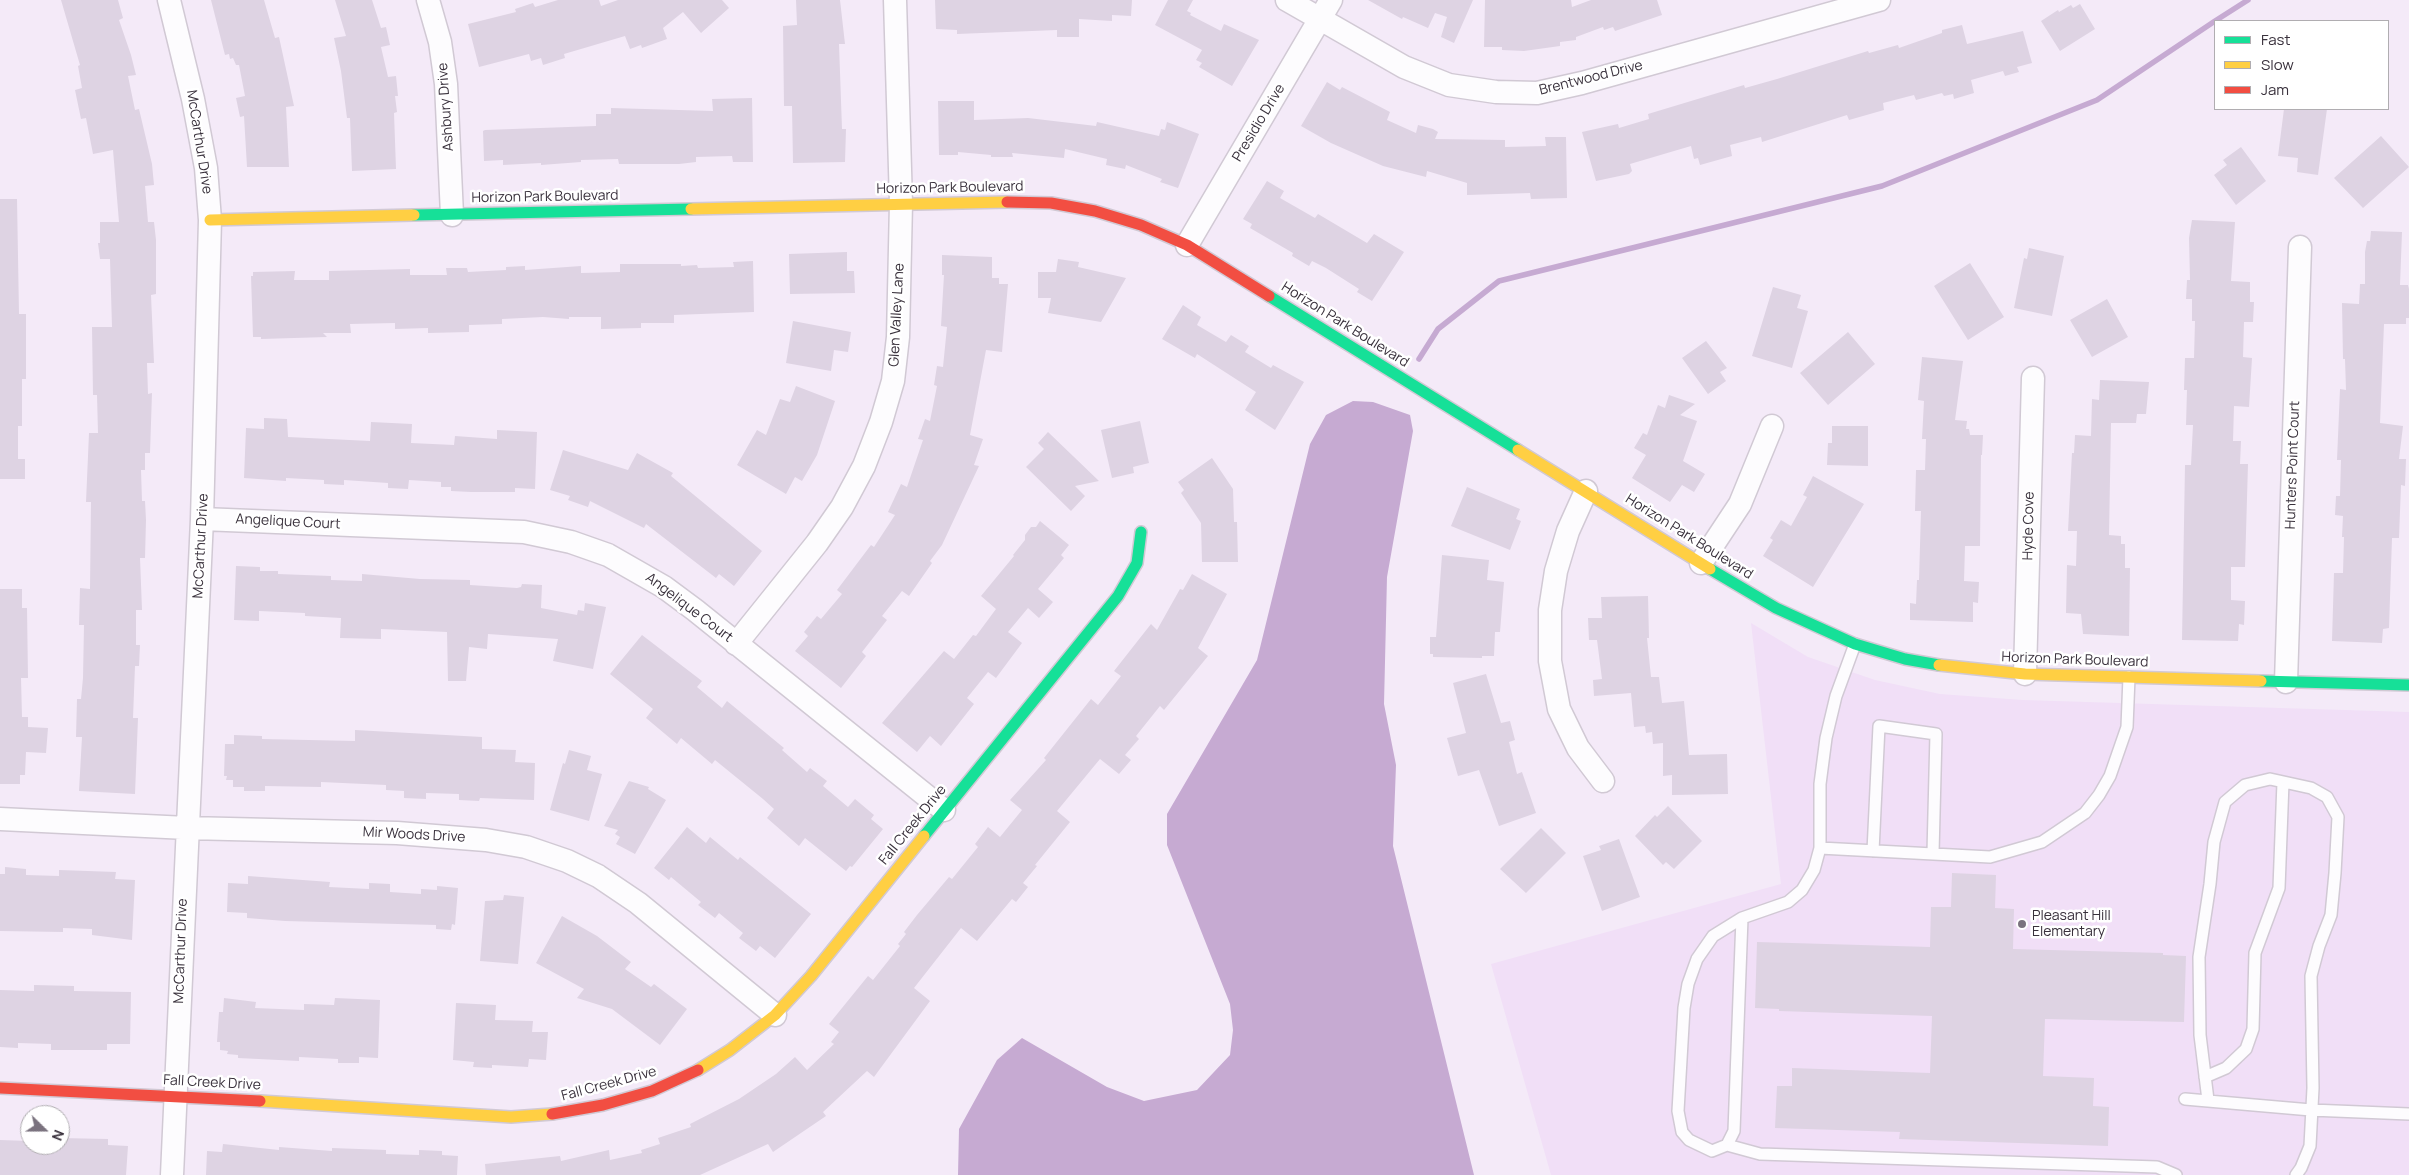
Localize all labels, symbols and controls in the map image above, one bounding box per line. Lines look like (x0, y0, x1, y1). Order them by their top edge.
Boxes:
legend (2214, 20, 2389, 110)
text: Fast (2261, 29, 2290, 50)
text: Slow (2261, 54, 2294, 75)
street label: Brentwood Drive (1537, 57, 1645, 99)
street label: Ashbury Drive (435, 62, 457, 152)
text: Jam (2261, 79, 2289, 100)
street label: Presidio Drive (1229, 81, 1289, 165)
street label: McCarthur Drive (182, 89, 216, 195)
street label: Horizon Park Boulevard (876, 178, 1024, 198)
street label: Horizon Park Boulevard (471, 187, 619, 207)
street label: Glen Valley Lane (886, 263, 908, 367)
street label: Horizon Park Boulevard (1278, 279, 1412, 371)
street label: Hunters Point Court (2282, 400, 2304, 530)
street label: Horizon Park Boulevard (1622, 491, 1756, 583)
street label: Hyde Cove (2020, 491, 2038, 561)
street label: McCarthur Drive (190, 493, 212, 599)
street label: Angelique Court (235, 511, 341, 533)
street label: Angelique Court (642, 570, 736, 646)
street label: Horizon Park Boulevard (2001, 649, 2149, 671)
street label: Fall Creek Drive (876, 782, 950, 868)
street label: Mir Woods Drive (362, 824, 466, 846)
street label: McCarthur Drive (171, 898, 191, 1004)
place label: Pleasant Hill Elementary (2032, 908, 2111, 940)
marker: Pleasant Hill Elementary (2016, 918, 2028, 930)
street label: Fall Creek Drive (560, 1063, 658, 1105)
street label: Fall Creek Drive (163, 1072, 261, 1094)
north arrow (20, 1105, 70, 1155)
text: N (48, 1127, 69, 1144)

